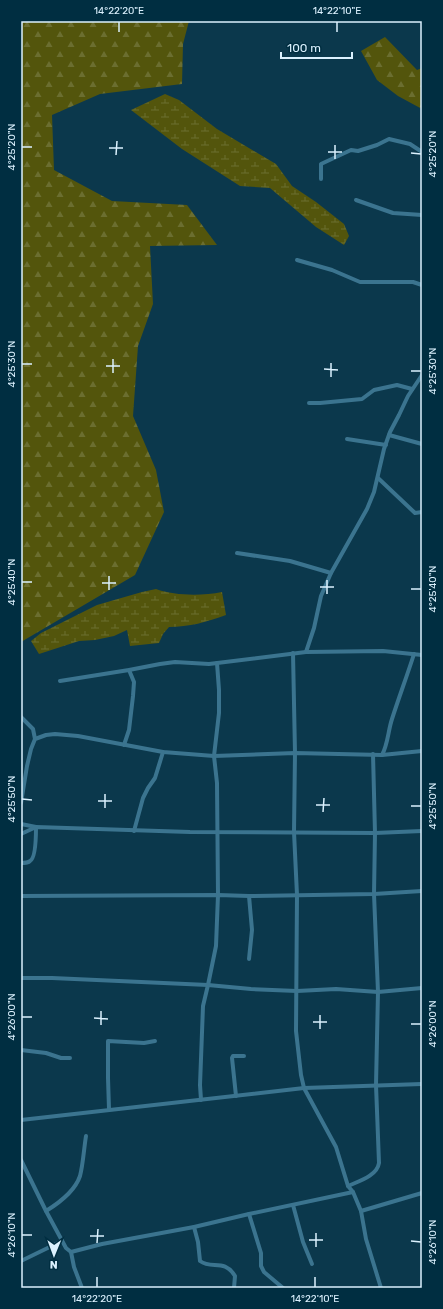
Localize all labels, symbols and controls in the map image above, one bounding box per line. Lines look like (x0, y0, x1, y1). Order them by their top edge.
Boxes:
text: 14°22'20"E (94, 5, 144, 17)
text: 14°22'10"E (313, 5, 361, 17)
scale bar (281, 34, 352, 60)
text: 100 m (287, 41, 321, 55)
text: 4°25'20"N (6, 123, 18, 171)
text: 4°25'20"N (427, 130, 439, 178)
text: 4°25'30"N (6, 340, 18, 388)
text: 4°25'30"N (427, 347, 439, 395)
text: 4°25'40"N (6, 559, 18, 605)
text: 4°25'40"N (427, 566, 439, 612)
text: 4°25'50"N (6, 775, 18, 823)
text: 4°25'50"N (427, 782, 439, 830)
text: 4°26'00"N (6, 993, 18, 1041)
text: 4°26'00"N (427, 1000, 439, 1048)
text: 4°26'10"N (6, 1212, 18, 1258)
text: 4°26'10"N (427, 1219, 439, 1265)
north arrow (34, 1235, 74, 1275)
text: N (50, 1258, 58, 1271)
text: 14°22'20"E (72, 1293, 122, 1305)
text: 14°22'10"E (291, 1293, 339, 1305)

